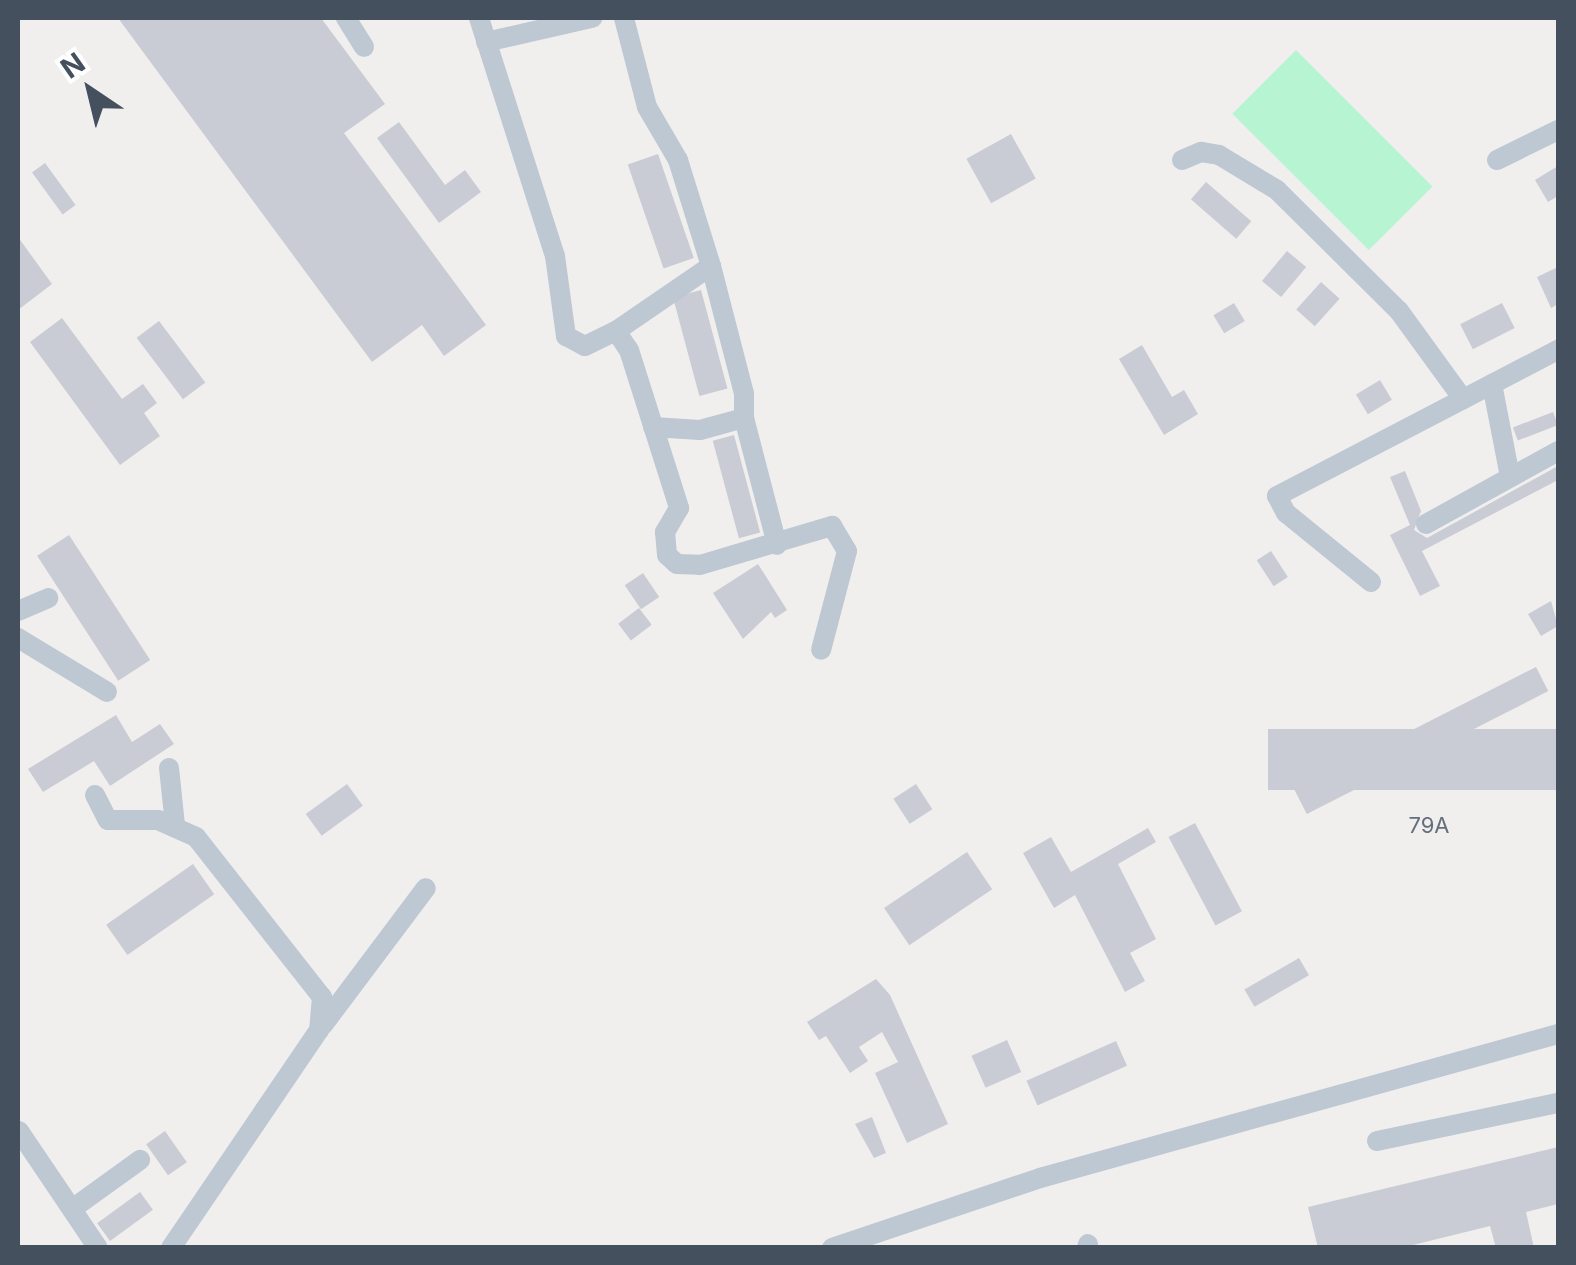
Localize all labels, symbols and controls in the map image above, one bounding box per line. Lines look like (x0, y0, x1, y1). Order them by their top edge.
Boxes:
north arrow (40, 40, 140, 140)
text: N (54, 45, 91, 85)
house number: 79А (1408, 813, 1450, 839)

